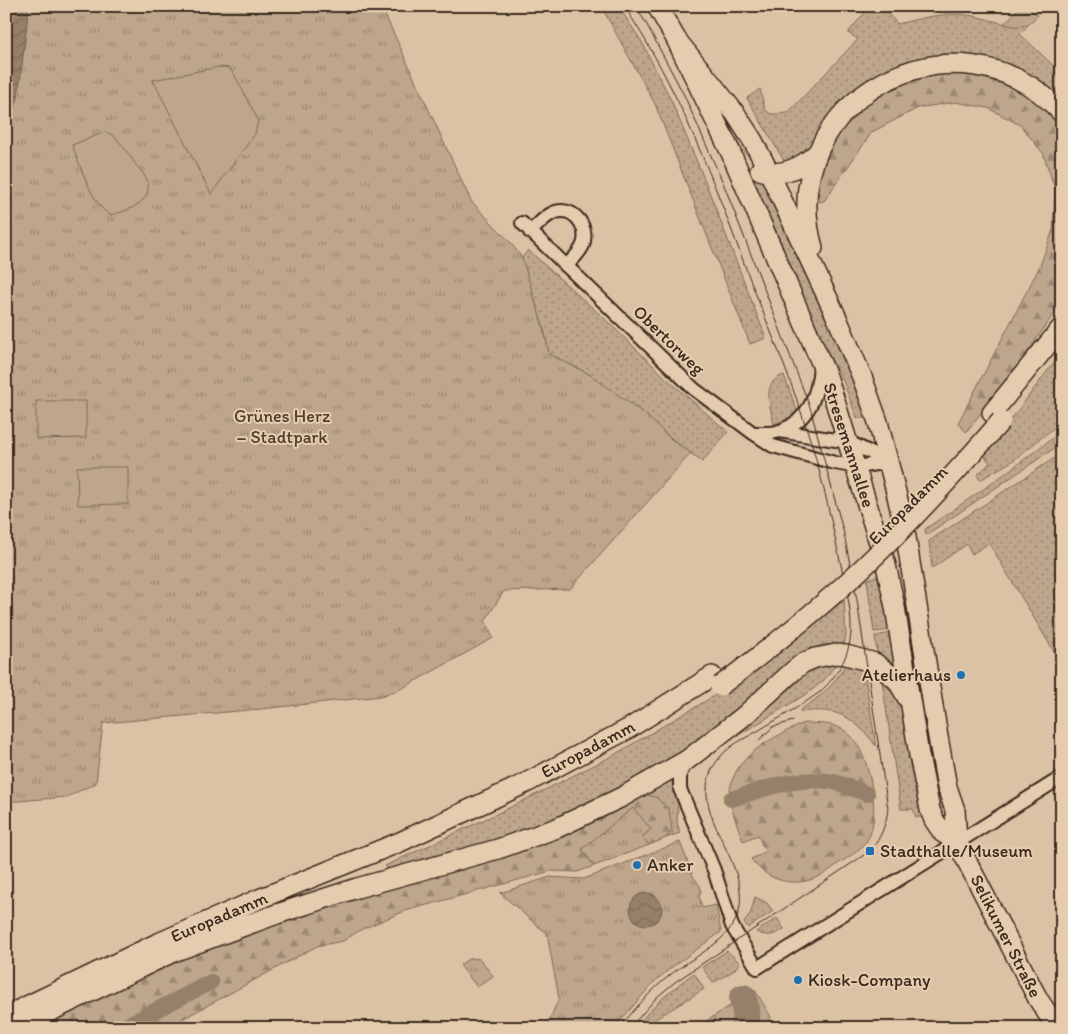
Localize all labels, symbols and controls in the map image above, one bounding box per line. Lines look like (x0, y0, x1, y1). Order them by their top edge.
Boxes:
street label: Obertorweg (629, 300, 710, 380)
street label: Stresemannallee (818, 380, 880, 510)
park label: Grünes Herz – Stadtpark (234, 405, 330, 448)
street label: Europadamm (864, 460, 953, 549)
place label: Atelierhaus (862, 664, 951, 686)
marker: Atelierhaus (955, 669, 967, 681)
street label: Europadamm (537, 715, 639, 783)
place label: Stadthalle/Museum (880, 840, 1033, 862)
marker: Stadthalle/Museum (864, 845, 876, 857)
place label: Anker (647, 854, 694, 876)
marker: Anker (631, 859, 643, 871)
street label: Selikumer Straße (966, 871, 1046, 1001)
street label: Europadamm (167, 887, 271, 947)
place label: Kiosk-Company (808, 969, 931, 991)
marker: Kiosk-Company (792, 974, 804, 986)

